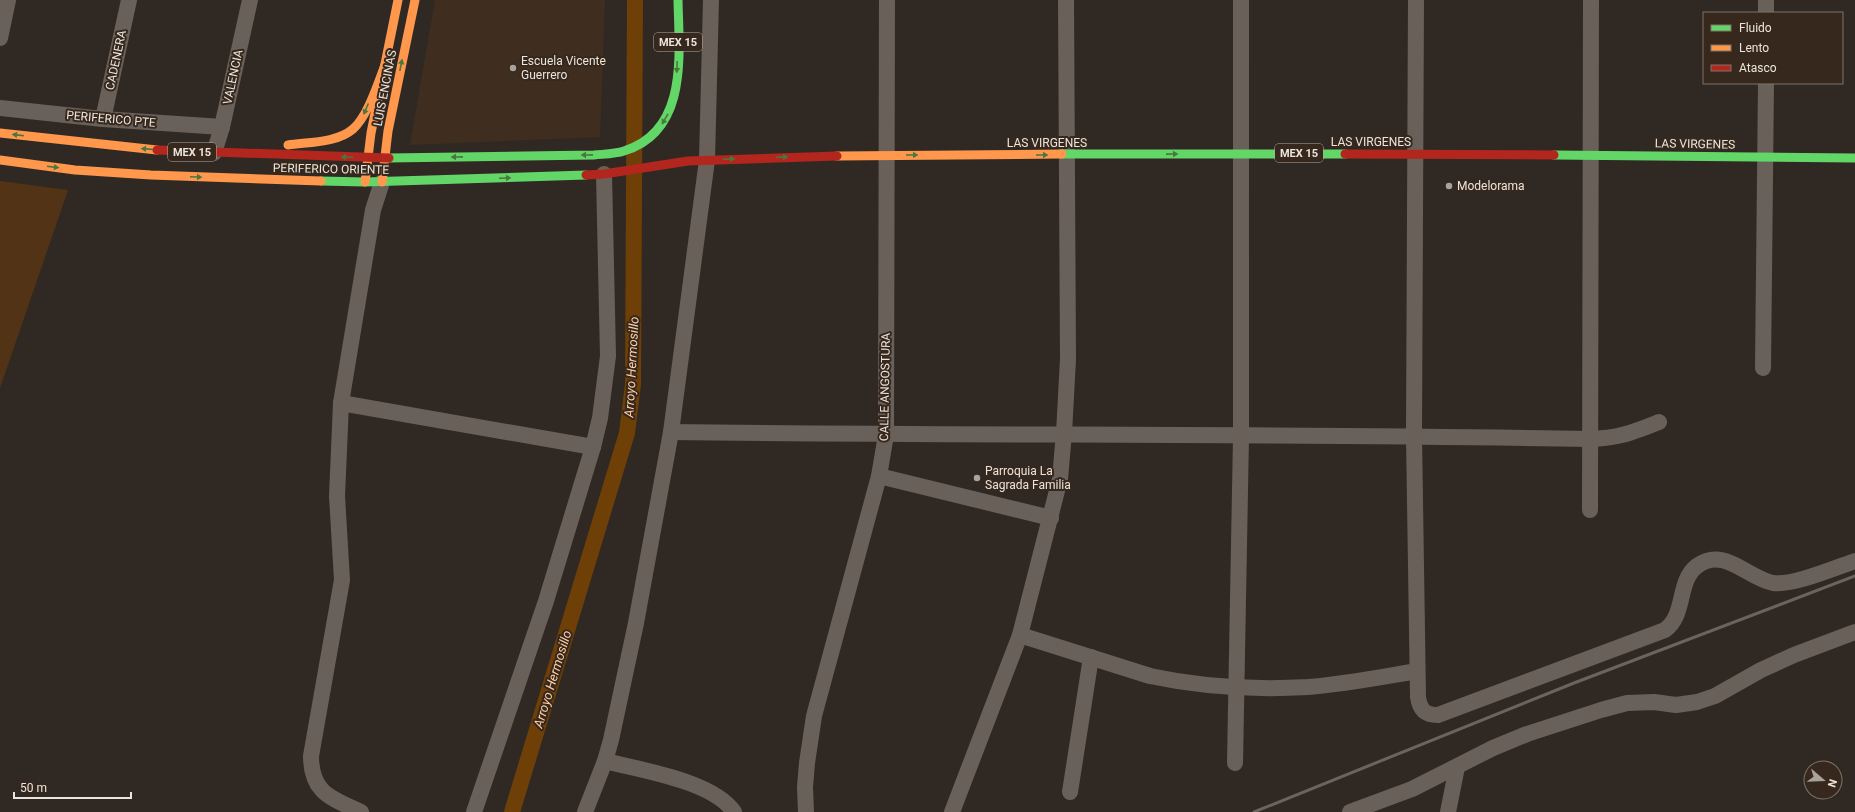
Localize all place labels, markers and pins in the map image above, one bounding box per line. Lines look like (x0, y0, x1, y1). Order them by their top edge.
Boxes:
place label: Escuela Vicente Guerrero (521, 54, 606, 82)
marker: Escuela Vicente Guerrero (508, 63, 518, 73)
place label: Modelorama (1457, 179, 1525, 193)
marker: Modelorama (1444, 181, 1454, 191)
place label: Parroquia La Sagrada Familia (985, 464, 1071, 492)
marker: Parroquia La Sagrada Familia (972, 473, 982, 483)

